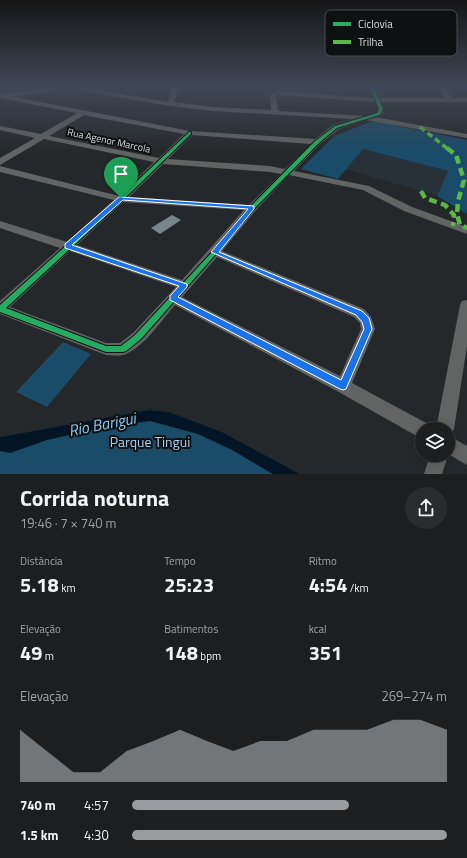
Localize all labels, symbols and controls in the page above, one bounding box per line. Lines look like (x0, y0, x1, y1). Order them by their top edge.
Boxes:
legend (325, 10, 457, 56)
text: Ciclovia (358, 16, 393, 32)
text: Trilha (358, 34, 384, 50)
street label: Rua Agenor Marcola (66, 124, 152, 157)
pin (104, 157, 138, 198)
icon: arrive (110, 163, 132, 185)
water label: Rio Barigui (66, 405, 139, 442)
map controls (415, 422, 455, 462)
button: layers (415, 422, 455, 462)
park label: Parque Tingui (110, 431, 190, 452)
text: Corrida noturna (20, 481, 169, 515)
button: share (405, 487, 447, 529)
text: 19:46 · 7 × 740 m (20, 513, 116, 533)
text: Distância (20, 553, 63, 569)
text: Tempo (164, 553, 195, 569)
text: Ritmo (309, 553, 337, 569)
text: 5.18 (20, 569, 59, 600)
text: 25:23 (164, 569, 214, 600)
text: 4:54 (309, 569, 347, 600)
text: km (59, 580, 76, 596)
text: /km (347, 580, 369, 596)
text: Elevação (20, 621, 61, 637)
text: Batimentos (164, 621, 218, 637)
text: kcal (309, 621, 327, 637)
text: 49 (20, 637, 42, 668)
text: 148 (164, 637, 198, 668)
text: 351 (309, 637, 342, 668)
text: m (42, 648, 54, 664)
text: bpm (198, 648, 221, 664)
text: Elevação (20, 686, 68, 706)
text: 269–274 m (381, 686, 447, 706)
text: 740 m (20, 795, 56, 815)
text: 4:57 (84, 795, 109, 815)
text: 1.5 km (20, 825, 58, 845)
text: 4:30 (84, 825, 109, 845)

